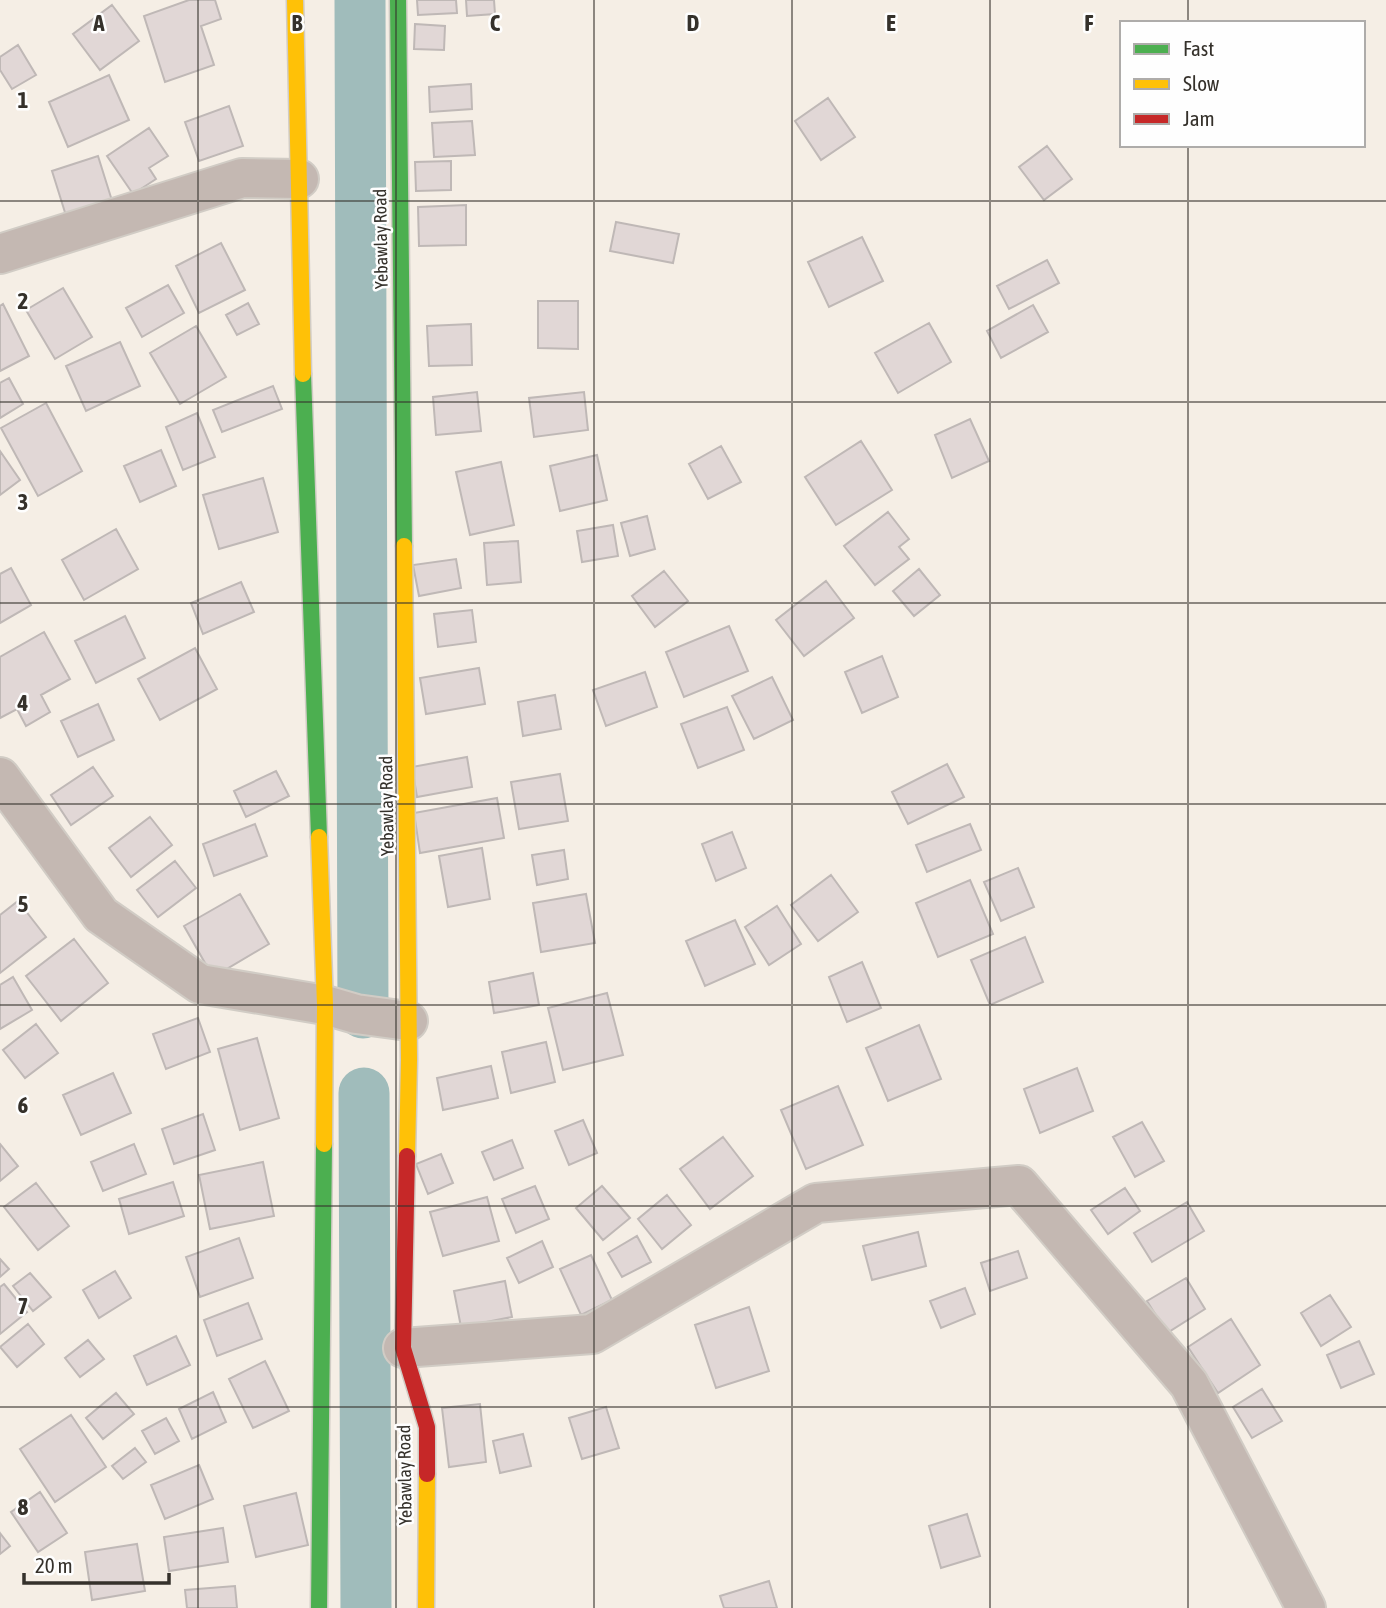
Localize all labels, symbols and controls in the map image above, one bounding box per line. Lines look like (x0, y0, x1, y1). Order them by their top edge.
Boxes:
text: A (92, 10, 105, 36)
text: B (292, 10, 303, 36)
text: C (490, 10, 501, 36)
text: D (687, 10, 700, 36)
text: E (886, 10, 896, 36)
text: F (1084, 10, 1094, 36)
legend (1120, 21, 1365, 147)
text: Fast (1183, 36, 1214, 60)
text: Slow (1183, 71, 1220, 95)
text: 1 (18, 87, 29, 113)
text: Jam (1183, 106, 1215, 130)
street label: Yebawlay Road (369, 189, 392, 289)
text: 2 (18, 288, 28, 314)
text: 3 (18, 489, 28, 515)
text: 4 (17, 690, 29, 716)
street label: Yebawlay Road (375, 756, 398, 856)
text: 5 (18, 891, 29, 917)
text: 6 (18, 1092, 29, 1118)
text: 7 (18, 1293, 28, 1319)
street label: Yebawlay Road (393, 1425, 416, 1525)
text: 8 (18, 1494, 29, 1520)
scale bar (24, 1542, 170, 1586)
text: 20 m (35, 1553, 73, 1577)

